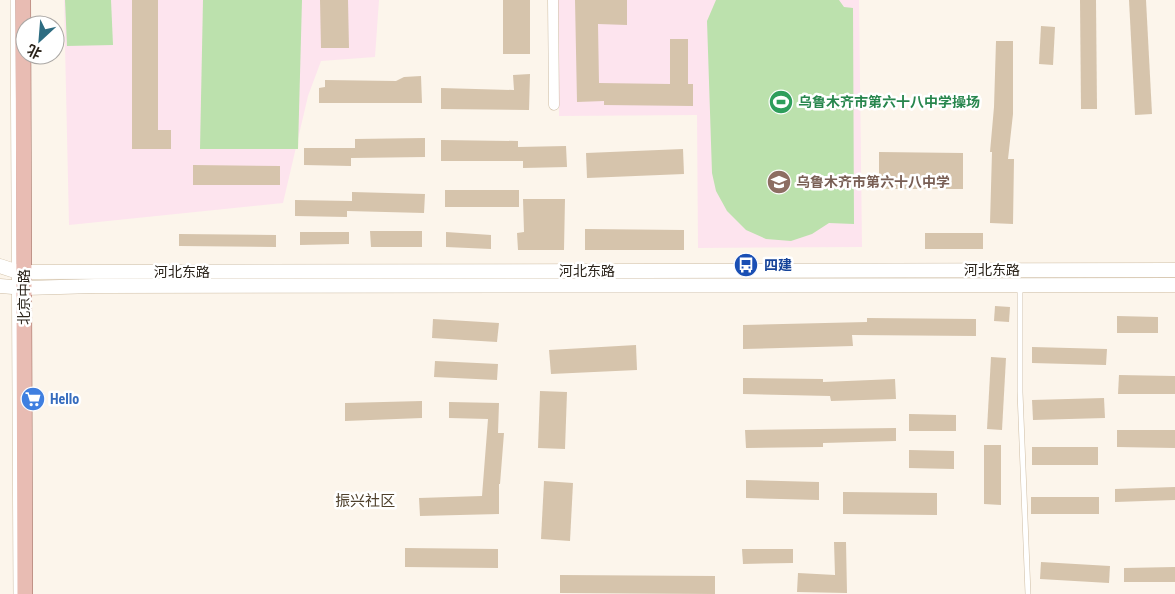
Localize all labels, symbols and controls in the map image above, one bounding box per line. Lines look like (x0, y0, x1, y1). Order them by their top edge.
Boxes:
north arrow (15, 15, 65, 65)
text: 北 (25, 41, 44, 62)
sports icon: 乌鲁木齐市第六十八中学操场 (768, 89, 794, 115)
place label: 乌鲁木齐市第六十八中学操场 (798, 94, 980, 110)
school or university icon: 乌鲁木齐市第六十八中学 (766, 169, 792, 195)
place label: 乌鲁木齐市第六十八中学 (796, 174, 950, 190)
bus stop icon: 四建 (733, 252, 759, 278)
place label: 四建 (764, 257, 792, 273)
street label: 河北东路 (964, 262, 1020, 278)
street label: 河北东路 (559, 263, 615, 279)
street label: 河北东路 (154, 264, 210, 280)
street label: 北京中路 (16, 269, 32, 325)
supermarket icon: Hello (20, 386, 46, 412)
place label: Hello (50, 391, 79, 407)
district label: 振兴社区 (335, 492, 395, 510)

